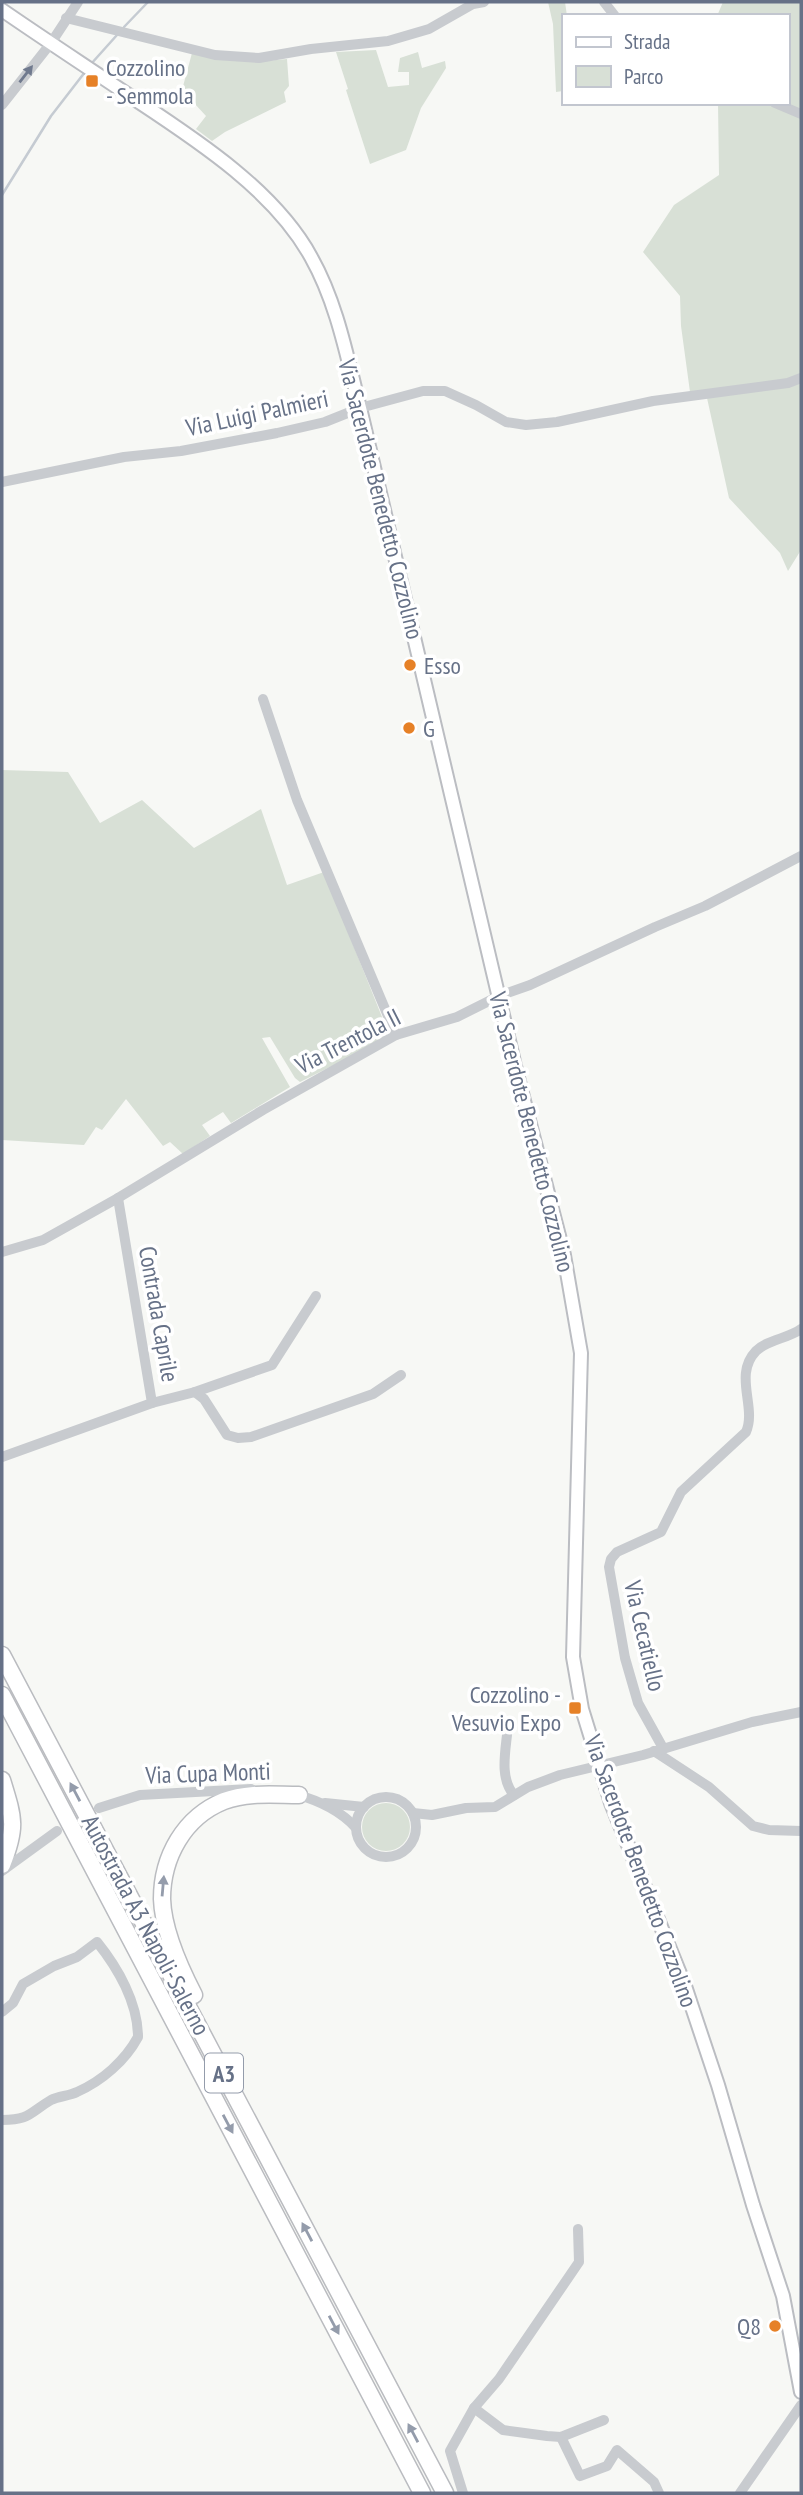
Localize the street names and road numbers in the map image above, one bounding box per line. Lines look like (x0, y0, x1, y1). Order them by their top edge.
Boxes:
street label: Via Sacerdote Benedetto Cozzolino (331, 355, 431, 642)
street label: Via Luigi Palmieri (182, 383, 331, 443)
street label: Via Sacerdote Benedetto Cozzolino (482, 988, 582, 1275)
street label: Via Trentola II (289, 1001, 406, 1081)
street label: Contrada Caprile (132, 1244, 186, 1384)
street label: Via Cecatiello (617, 1577, 673, 1694)
street label: Via Sacerdote Benedetto Cozzolino (577, 1730, 705, 2011)
street label: Via Cupa Monti (144, 1755, 271, 1791)
street label: Autostrada A3 Napoli-Salerno (75, 1810, 217, 2040)
road number: A3 (205, 2054, 243, 2092)

